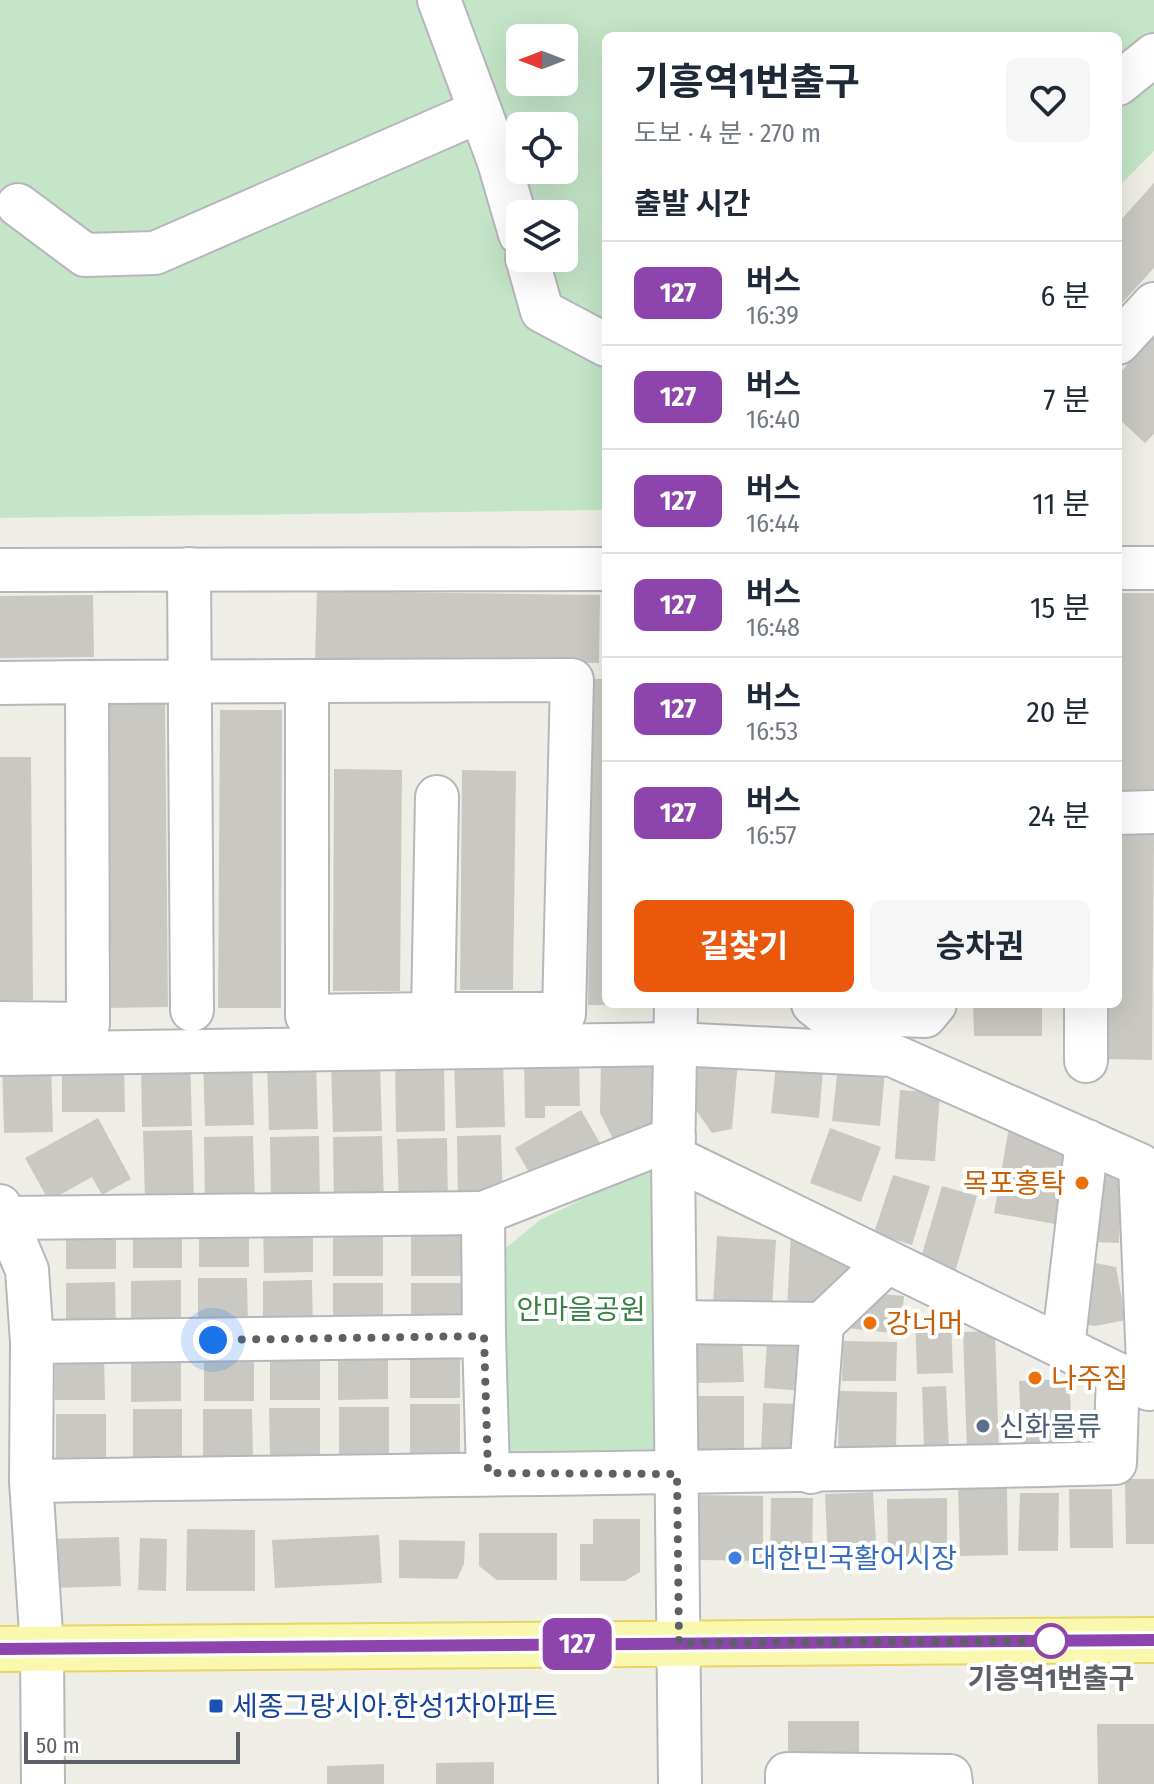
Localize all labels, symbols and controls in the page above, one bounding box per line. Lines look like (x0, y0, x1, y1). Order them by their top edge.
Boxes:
north arrow (506, 24, 578, 96)
map controls (506, 24, 578, 272)
button: heart (1006, 58, 1090, 142)
text: 기흥역1번출구 (634, 59, 860, 105)
button: locate (506, 112, 578, 184)
text: 도보 · 4 분 · 270 m (634, 118, 821, 149)
text: 출발 시간 (634, 186, 751, 222)
button: layers (506, 200, 578, 272)
text: 버스 (746, 263, 801, 299)
text: 127 (660, 276, 696, 309)
text: 6 분 (1040, 278, 1090, 314)
text: 16:39 (746, 300, 799, 331)
text: 버스 (746, 367, 801, 403)
text: 127 (660, 380, 696, 413)
text: 7 분 (1043, 382, 1090, 418)
text: 16:40 (746, 404, 801, 435)
text: 버스 (746, 471, 801, 507)
text: 127 (660, 484, 696, 517)
text: 11 분 (1032, 486, 1090, 522)
text: 16:44 (746, 508, 800, 539)
text: 버스 (746, 575, 801, 611)
text: 127 (660, 588, 696, 621)
text: 15 분 (1030, 590, 1090, 626)
text: 16:48 (746, 612, 800, 643)
text: 버스 (746, 679, 801, 715)
text: 127 (660, 692, 696, 725)
text: 20 분 (1026, 694, 1090, 730)
text: 16:53 (746, 716, 798, 747)
text: 버스 (746, 783, 801, 819)
text: 127 (660, 796, 696, 829)
text: 24 분 (1028, 798, 1090, 834)
text: 16:57 (746, 820, 797, 851)
button: 길찾기 (634, 900, 854, 992)
button: 승차권 (870, 900, 1090, 992)
place label: 목포홍탁 (963, 1167, 1066, 1200)
marker: 목포홍탁 (1073, 1174, 1091, 1192)
park label: 안마을공원 (517, 1293, 645, 1326)
place label: 강너머 (886, 1307, 963, 1340)
marker: 강너머 (861, 1314, 879, 1332)
your location (193, 1320, 233, 1360)
place label: 나주집 (1051, 1362, 1128, 1395)
marker: 나주집 (1026, 1369, 1044, 1387)
place label: 신화물류 (999, 1410, 1102, 1443)
marker: 신화물류 (974, 1417, 992, 1435)
place label: 대한민국활어시장 (751, 1542, 957, 1575)
marker: 대한민국활어시장 (726, 1549, 744, 1567)
line badge: 127 (531, 1618, 623, 1670)
marker: 기흥역1번출구 (1034, 1624, 1068, 1658)
text: 127 (559, 1627, 595, 1660)
place label: 기흥역1번출구 (968, 1662, 1134, 1695)
place label: 세종그랑시아.한성1차아파트 (232, 1690, 558, 1723)
marker: 세종그랑시아.한성1차아파트 (207, 1697, 225, 1715)
scale bar (24, 1728, 240, 1764)
text: 50 m (36, 1732, 80, 1759)

